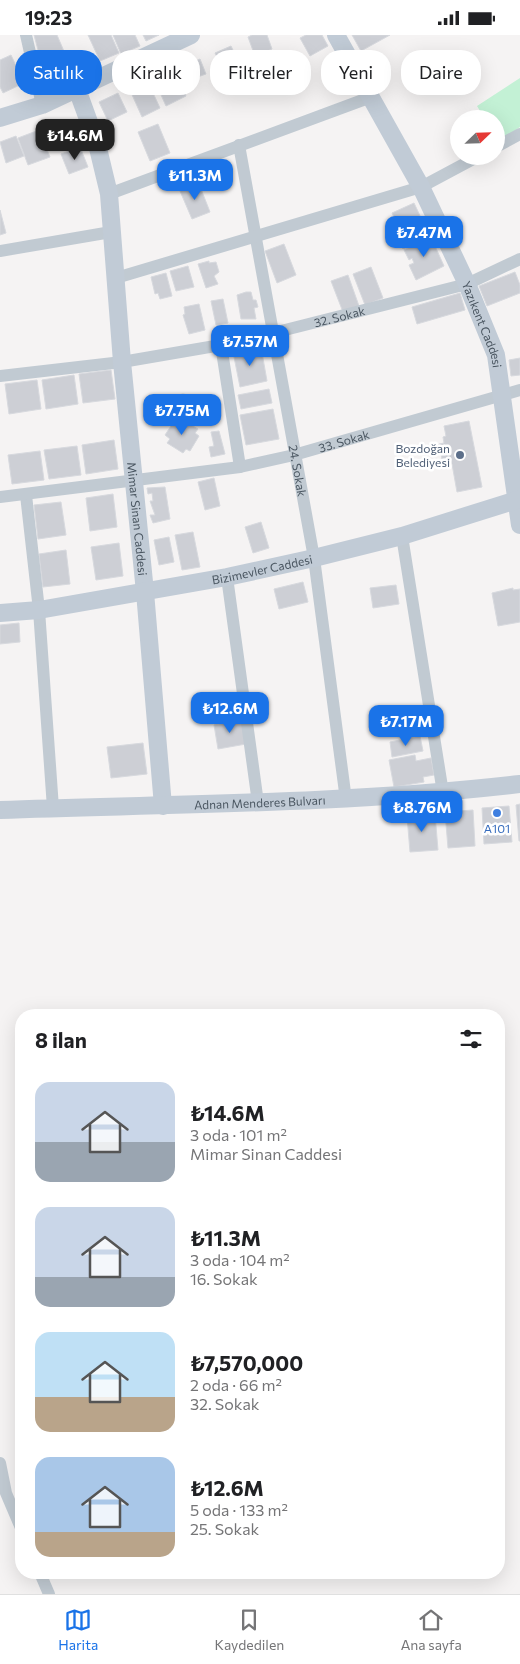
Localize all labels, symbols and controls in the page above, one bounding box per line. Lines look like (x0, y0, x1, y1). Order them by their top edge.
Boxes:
text: 19:23 (25, 6, 72, 29)
chip: Satılık (15, 50, 102, 95)
chip: Kiralık (112, 50, 200, 95)
chip: Filtreler (210, 50, 311, 95)
chip: Yeni (321, 50, 391, 95)
chip: Daire (401, 50, 481, 95)
north arrow (450, 110, 505, 165)
map controls (450, 110, 505, 165)
pin: ₺14.6M (34, 119, 116, 161)
text: ₺14.6M (47, 125, 103, 144)
pin: ₺11.3M (154, 159, 236, 201)
text: ₺11.3M (168, 165, 222, 184)
pin: ₺7.47M (383, 215, 465, 258)
text: ₺7.47M (396, 222, 452, 241)
street label: Yazıkent Caddesi (460, 279, 505, 369)
street label: 32. Sokak (312, 303, 367, 329)
pin: ₺7.57M (209, 325, 291, 367)
text: ₺7.57M (222, 331, 278, 350)
pin: ₺7.75M (141, 393, 223, 436)
text: ₺7.75M (154, 400, 210, 419)
street label: 33. Sokak (317, 427, 371, 455)
place label: Bozdoğan Belediyesi (395, 441, 450, 469)
street label: 24. Sokak (287, 444, 310, 498)
marker: Bozdoğan Belediyesi (454, 449, 466, 461)
street label: Mimar Sinan Caddesi (125, 461, 150, 576)
street label: Bizimevler Caddesi (211, 552, 314, 587)
pin: ₺12.6M (189, 691, 271, 734)
text: ₺12.6M (202, 698, 258, 717)
pin: ₺7.17M (365, 705, 447, 747)
text: ₺7.17M (380, 711, 432, 730)
pin: ₺8.76M (381, 791, 463, 833)
street label: Adnan Menderes Bulvarı (194, 792, 326, 811)
text: ₺8.76M (392, 797, 452, 816)
marker: A101 (491, 807, 503, 819)
place label: A101 (484, 821, 510, 835)
icon: filters (457, 1025, 485, 1053)
text: 8 ilan (35, 1027, 87, 1052)
text: ₺14.6M (190, 1100, 265, 1125)
icon: home (75, 1102, 135, 1162)
text: 3 oda · 101 m² (190, 1125, 287, 1144)
text: Mimar Sinan Caddesi (190, 1144, 342, 1163)
text: ₺11.3M (190, 1225, 261, 1250)
icon: home (75, 1227, 135, 1287)
text: 3 oda · 104 m² (190, 1250, 290, 1269)
text: 16. Sokak (190, 1269, 258, 1288)
text: ₺7,570,000 (190, 1350, 303, 1375)
icon: home (75, 1352, 135, 1412)
text: 2 oda · 66 m² (190, 1375, 282, 1394)
text: 32. Sokak (190, 1394, 259, 1413)
text: ₺12.6M (190, 1475, 264, 1500)
icon: home (75, 1477, 135, 1537)
text: 5 oda · 133 m² (190, 1500, 288, 1519)
text: 25. Sokak (190, 1519, 259, 1538)
tab: Harita (58, 1606, 98, 1653)
tab: Kaydedilen (215, 1606, 284, 1653)
tab: Ana sayfa (401, 1606, 462, 1653)

